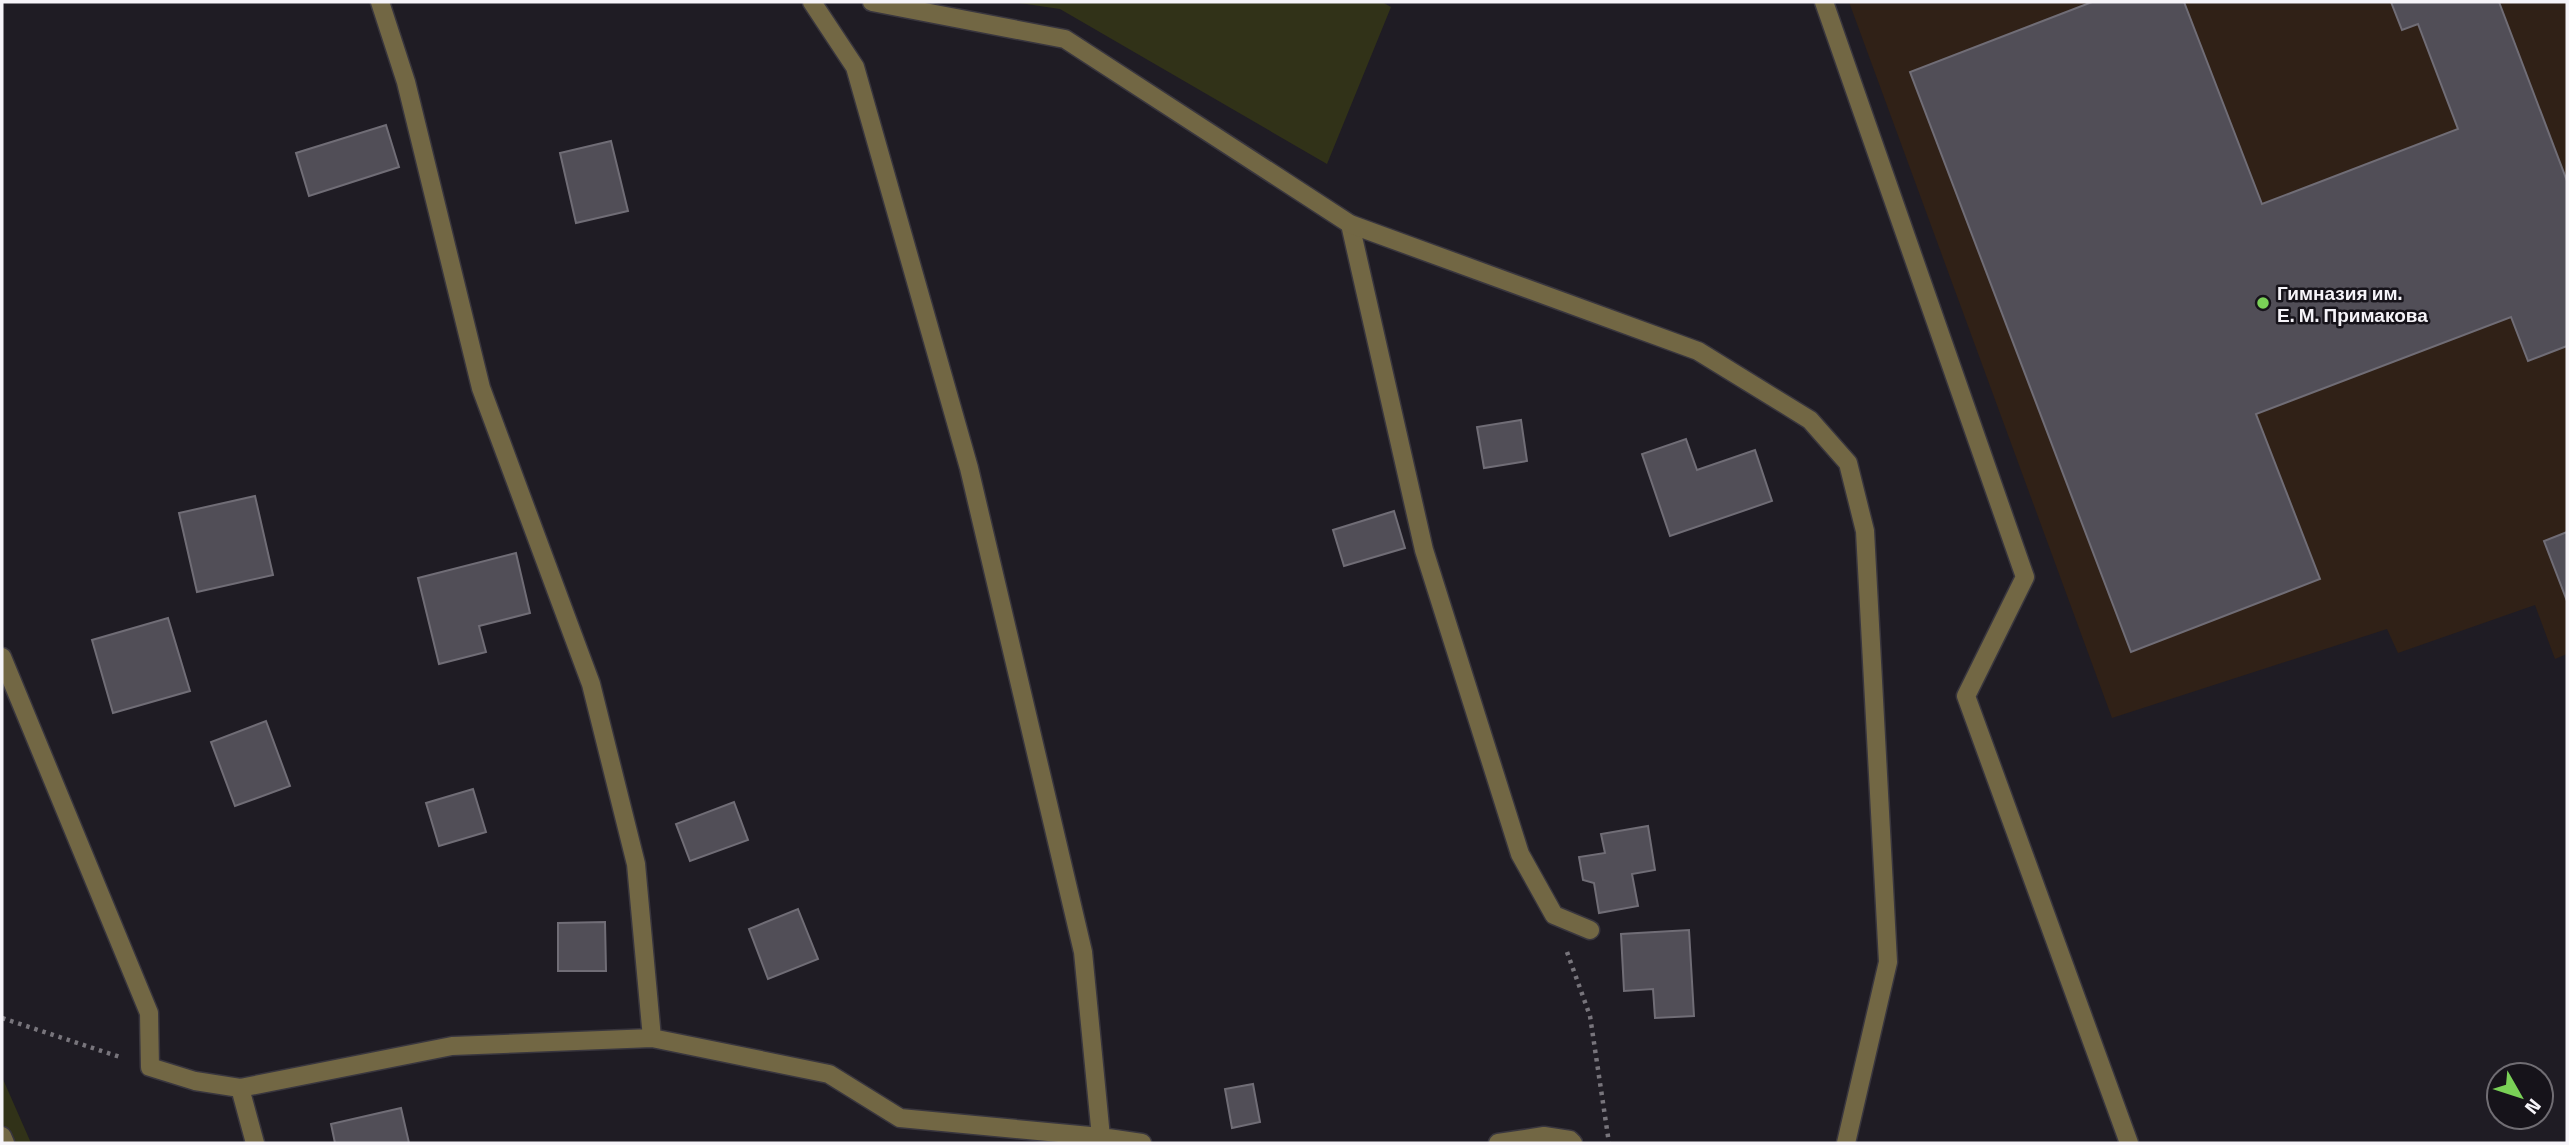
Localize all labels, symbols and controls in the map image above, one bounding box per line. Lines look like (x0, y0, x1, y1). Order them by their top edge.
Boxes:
place label: Гимназия им. Е. М. Примакова (2277, 278, 2428, 329)
marker: Гимназия им. Е. М. Примакова (2255, 295, 2271, 311)
north arrow (2485, 1061, 2555, 1131)
text: N (2518, 1093, 2549, 1121)

